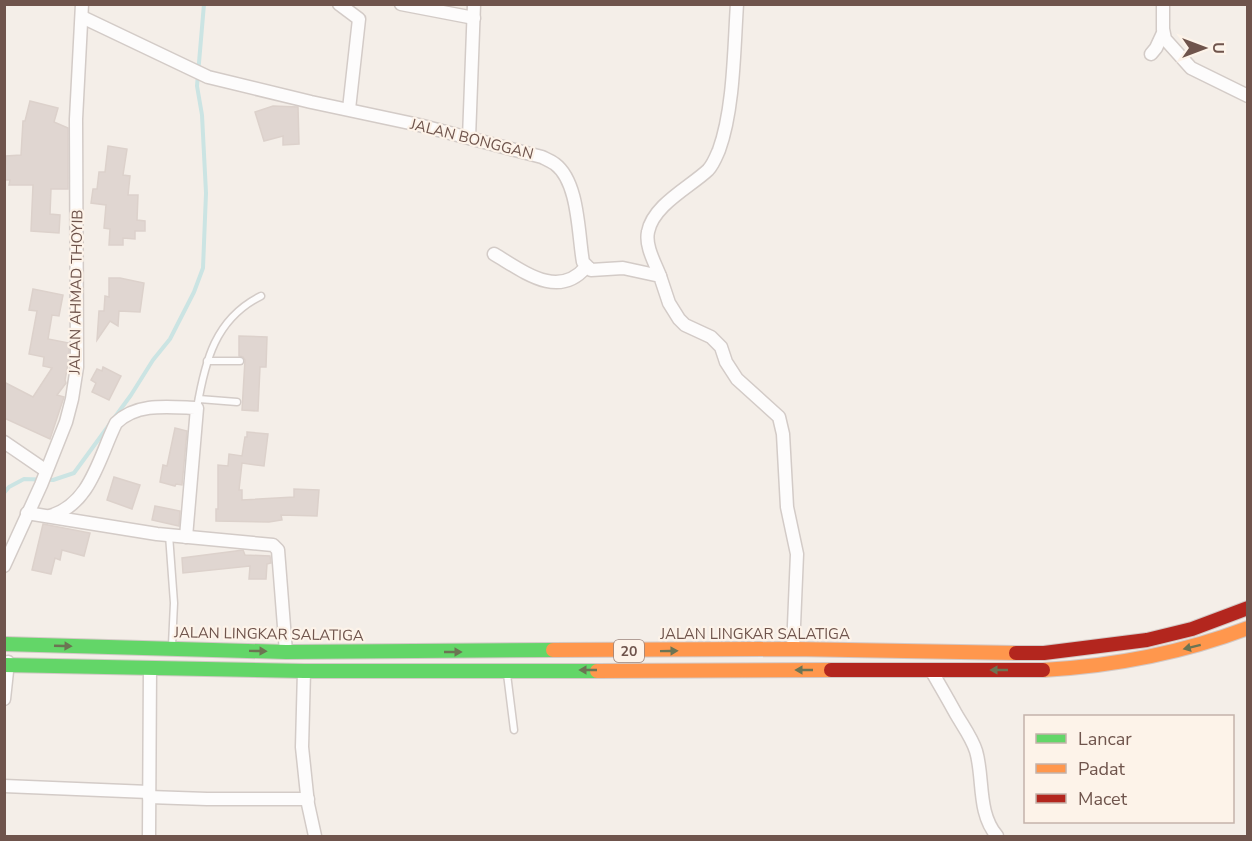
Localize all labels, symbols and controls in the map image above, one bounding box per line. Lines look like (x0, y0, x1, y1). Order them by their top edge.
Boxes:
north arrow (1174, 18, 1234, 78)
text: U (1207, 42, 1229, 54)
street label: JALAN BONGGAN (407, 114, 536, 164)
street label: JALAN AHMAD THOYIB (65, 209, 87, 376)
street label: JALAN LINGKAR SALATIGA (173, 622, 364, 646)
street label: JALAN LINGKAR SALATIGA (659, 624, 850, 644)
road number: 20 (614, 640, 644, 662)
one-way arrow (53, 641, 72, 650)
one-way arrow (1183, 643, 1201, 653)
one-way arrow (248, 646, 267, 656)
one-way arrow (659, 646, 678, 655)
one-way arrow (443, 647, 462, 657)
one-way arrow (579, 665, 598, 675)
one-way arrow (795, 665, 814, 675)
one-way arrow (990, 665, 1009, 675)
legend (1024, 715, 1234, 823)
text: Lancar (1078, 727, 1132, 751)
text: Padat (1078, 757, 1126, 781)
text: Macet (1078, 787, 1128, 811)

